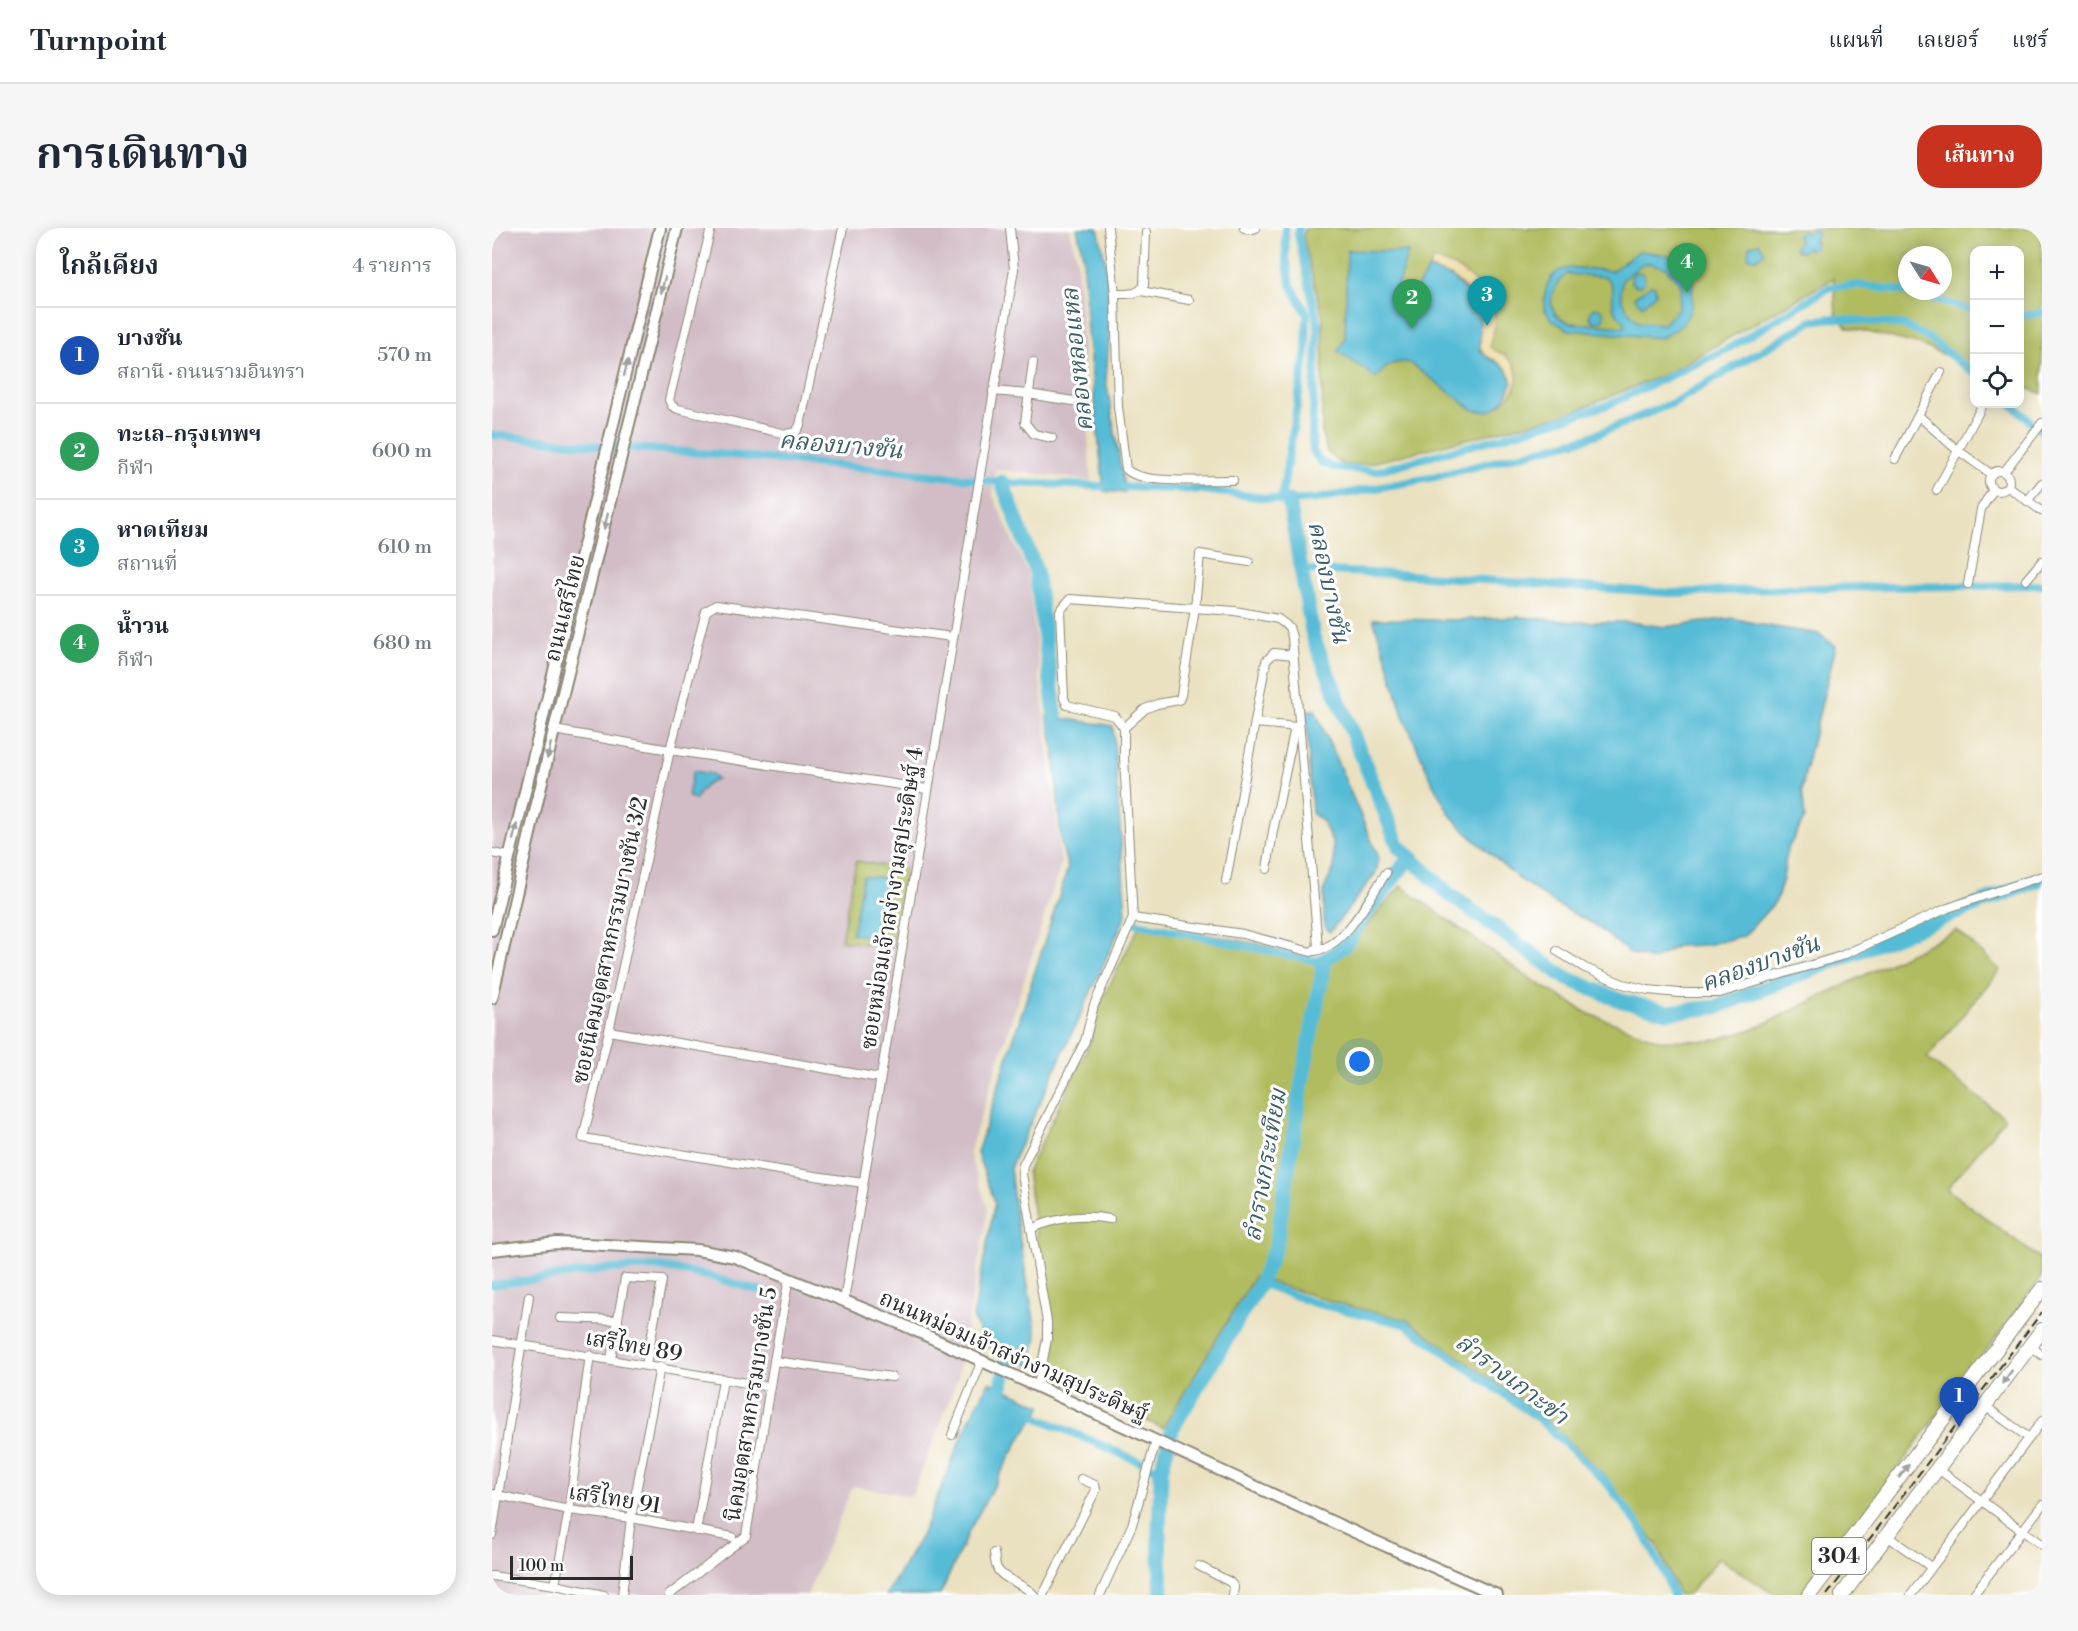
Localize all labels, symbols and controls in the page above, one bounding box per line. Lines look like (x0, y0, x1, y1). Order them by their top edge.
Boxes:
text: Turnpoint (30, 24, 166, 59)
text: แผนที่ (1829, 28, 1884, 54)
text: เลเยอร์ (1917, 28, 1979, 54)
text: แชร์ (2012, 28, 2048, 54)
button: เส้นทาง (1917, 125, 2042, 188)
text: การเดินทาง (36, 129, 249, 182)
pin: 4 (1668, 244, 1706, 293)
north arrow (1898, 246, 1952, 300)
map controls (1970, 246, 2024, 408)
button: + (1970, 246, 2024, 300)
text: ใกล้เคียง (60, 250, 159, 282)
text: 4 รายการ (352, 254, 432, 279)
one-way arrow (658, 276, 668, 294)
pin: 3 (1468, 276, 1506, 326)
pin: 2 (1392, 279, 1432, 329)
water label: คลองหลอแหล (1055, 286, 1100, 433)
button: − (1970, 300, 2024, 354)
text: บางชัน (117, 325, 183, 352)
text: 1 (75, 343, 84, 368)
text: 570 m (377, 343, 432, 368)
button: locate (1970, 354, 2024, 408)
one-way arrow (622, 359, 632, 378)
text: สถานี · ถนนรามอินทรา (117, 360, 305, 385)
text: ทะเล-กรุงเทพฯ (117, 421, 262, 448)
water label: คลองบางชัน (778, 426, 904, 466)
text: 2 (73, 439, 86, 464)
text: 600 m (372, 439, 432, 464)
text: กีฬา (117, 456, 153, 481)
one-way arrow (600, 512, 610, 530)
text: หาดเทียม (117, 517, 209, 544)
water label: คลองบางชัน (1300, 518, 1356, 646)
text: 3 (73, 535, 86, 560)
text: 610 m (378, 535, 432, 560)
text: สถานที่ (117, 552, 178, 577)
street label: ถนนเสรีไทย (537, 552, 592, 665)
text: น้ำวน (117, 613, 169, 640)
text: 4 (73, 631, 86, 656)
text: 680 m (373, 631, 432, 656)
text: กีฬา (117, 648, 153, 673)
one-way arrow (544, 742, 554, 761)
street label: ซอยหม่อมเจ้าสง่างามสุประดิษฐ์ 4 (855, 745, 930, 1051)
street label: ซอยนิคมอุตสาหกรรมบางชัน 3/2 (567, 794, 654, 1086)
one-way arrow (510, 822, 520, 841)
water label: คลองบางชัน (1697, 929, 1824, 999)
your location (1345, 1047, 1374, 1076)
water label: ลำรางกระเทียม (1238, 1086, 1294, 1244)
street label: นิคมอุตสาหกรรมบางชัน 5 (720, 1285, 783, 1523)
street label: ถนนหม่อมเจ้าสง่างามสุประดิษฐ์ (875, 1285, 1152, 1428)
street label: เสรีไทย 89 (583, 1323, 685, 1368)
water label: ลำรางเกาะข่า (1449, 1328, 1575, 1433)
one-way arrow (2000, 1369, 2013, 1385)
pin: 1 (1940, 1378, 1978, 1427)
one-way arrow (1898, 1463, 1910, 1479)
street label: เสรีไทย 91 (566, 1477, 664, 1520)
road number: 304 (1812, 1538, 1866, 1574)
scale bar (510, 1553, 633, 1580)
text: 100 m (519, 1556, 564, 1576)

